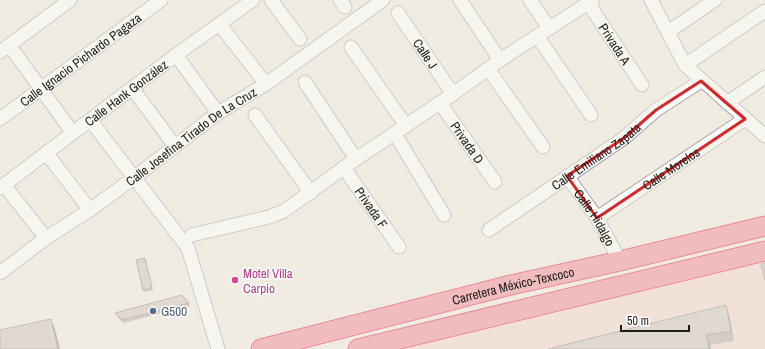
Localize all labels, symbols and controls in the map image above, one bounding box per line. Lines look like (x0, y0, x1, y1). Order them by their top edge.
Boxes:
street label: Calle Ignacio Pichardo Pagaza (16, 9, 145, 110)
street label: Privada A (595, 20, 635, 69)
street label: Calle J (409, 35, 442, 72)
street label: Calle Hank González (81, 56, 171, 130)
street label: Calle Josefina Tirado De La Cruz (122, 83, 260, 190)
street label: Privada D (447, 118, 488, 167)
street label: Calle Emiliano Zapata (548, 119, 644, 194)
street label: Calle Morelos (639, 143, 703, 194)
street label: Privada F (351, 184, 392, 232)
street label: Calle Hidalgo (571, 186, 619, 249)
street label: Carretera México-Texcoco (450, 263, 576, 308)
place label: Motel Villa Carpio (243, 265, 293, 297)
marker: Motel Villa Carpio (230, 275, 240, 285)
place label: G500 (161, 303, 187, 320)
marker: G500 (148, 306, 158, 316)
scale bar (621, 307, 689, 333)
text: 50 m (627, 313, 649, 329)

